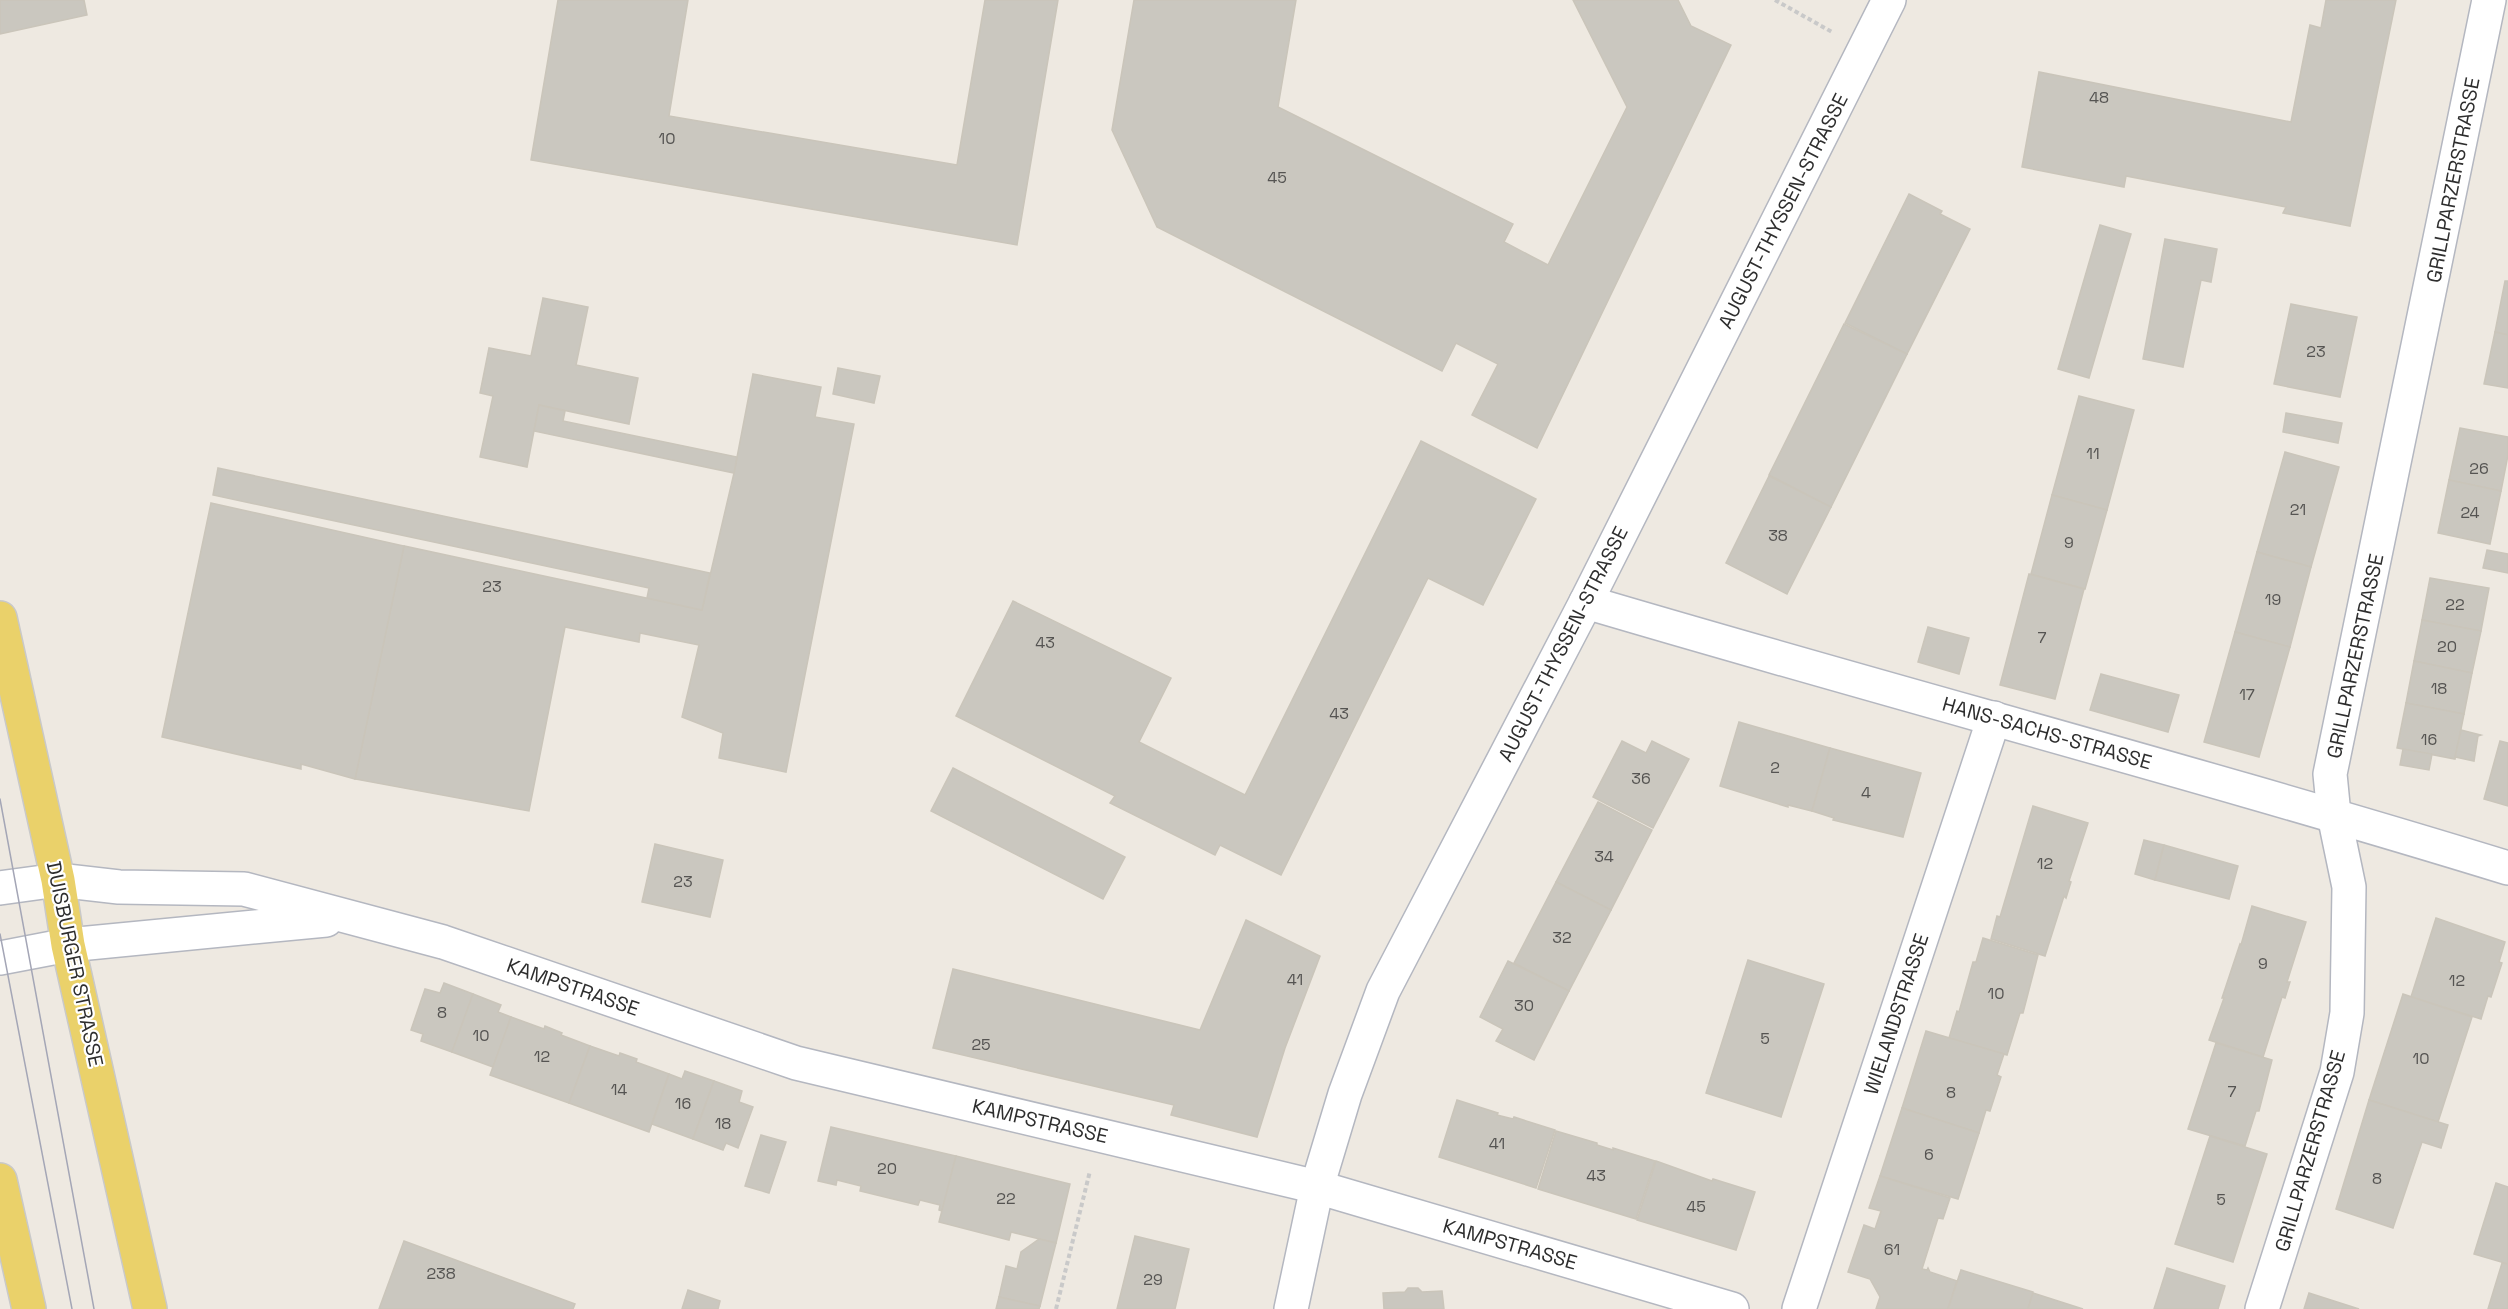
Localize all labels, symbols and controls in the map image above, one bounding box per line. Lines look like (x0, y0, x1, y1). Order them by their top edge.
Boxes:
street label: GRILLPARZERSTRASSE (2420, 75, 2486, 285)
house number: 48 (2089, 87, 2109, 108)
street label: AUGUST-THYSSEN-STRASSE (1712, 89, 1854, 333)
house number: 10 (659, 128, 675, 149)
house number: 45 (1267, 167, 1287, 188)
house number: 23 (2306, 341, 2326, 362)
house number: 11 (2086, 443, 2100, 464)
house number: 26 (2469, 458, 2489, 479)
house number: 21 (2290, 499, 2306, 520)
house number: 24 (2460, 502, 2480, 523)
street label: AUGUST-THYSSEN-STRASSE (1492, 522, 1634, 766)
house number: 38 (1768, 525, 1788, 546)
house number: 9 (2064, 532, 2074, 553)
street label: GRILLPARZERSTRASSE (2321, 551, 2389, 761)
house number: 23 (482, 576, 502, 597)
house number: 19 (2265, 589, 2281, 610)
house number: 22 (2445, 594, 2465, 615)
house number: 7 (2037, 627, 2047, 648)
house number: 43 (1035, 632, 1055, 653)
house number: 20 (2437, 636, 2457, 657)
house number: 18 (2431, 678, 2447, 699)
house number: 17 (2239, 684, 2255, 705)
street label: HANS-SACHS-STRASSE (1939, 691, 2155, 775)
house number: 43 (1329, 703, 1349, 724)
house number: 16 (2421, 729, 2437, 750)
house number: 2 (1770, 757, 1780, 778)
house number: 36 (1631, 768, 1651, 789)
house number: 4 (1861, 782, 1871, 803)
house number: 34 (1594, 846, 1614, 867)
house number: 12 (2037, 853, 2053, 874)
street label: DUISBURGER STRASSE (41, 859, 109, 1069)
house number: 23 (673, 871, 693, 892)
house number: 32 (1552, 927, 1572, 948)
street label: WIELANDSTRASSE (1858, 930, 1934, 1098)
street label: KAMPSTRASSE (503, 952, 643, 1022)
house number: 9 (2258, 953, 2268, 974)
house number: 41 (1287, 969, 1303, 990)
house number: 12 (2449, 970, 2465, 991)
house number: 10 (1988, 983, 2004, 1004)
house number: 30 (1514, 995, 1534, 1016)
house number: 8 (437, 1002, 447, 1023)
house number: 10 (473, 1025, 489, 1046)
house number: 5 (1760, 1028, 1770, 1049)
house number: 25 (971, 1034, 991, 1055)
house number: 12 (534, 1046, 550, 1067)
street label: GRILLPARZERSTRASSE (2269, 1047, 2351, 1255)
house number: 10 (2413, 1048, 2429, 1069)
house number: 14 (611, 1079, 627, 1100)
house number: 7 (2227, 1081, 2237, 1102)
house number: 8 (1946, 1082, 1956, 1103)
house number: 16 (675, 1093, 691, 1114)
street label: KAMPSTRASSE (970, 1093, 1110, 1149)
house number: 18 (715, 1113, 731, 1134)
house number: 41 (1489, 1133, 1505, 1154)
house number: 6 (1924, 1144, 1934, 1165)
house number: 20 (877, 1158, 897, 1179)
house number: 43 (1586, 1165, 1606, 1186)
house number: 8 (2372, 1168, 2382, 1189)
house number: 22 (996, 1188, 1016, 1209)
house number: 5 (2216, 1189, 2226, 1210)
house number: 45 (1686, 1196, 1706, 1217)
street label: KAMPSTRASSE (1440, 1212, 1580, 1276)
house number: 61 (1884, 1239, 1900, 1260)
house number: 238 (426, 1263, 456, 1284)
house number: 29 (1143, 1269, 1163, 1290)

